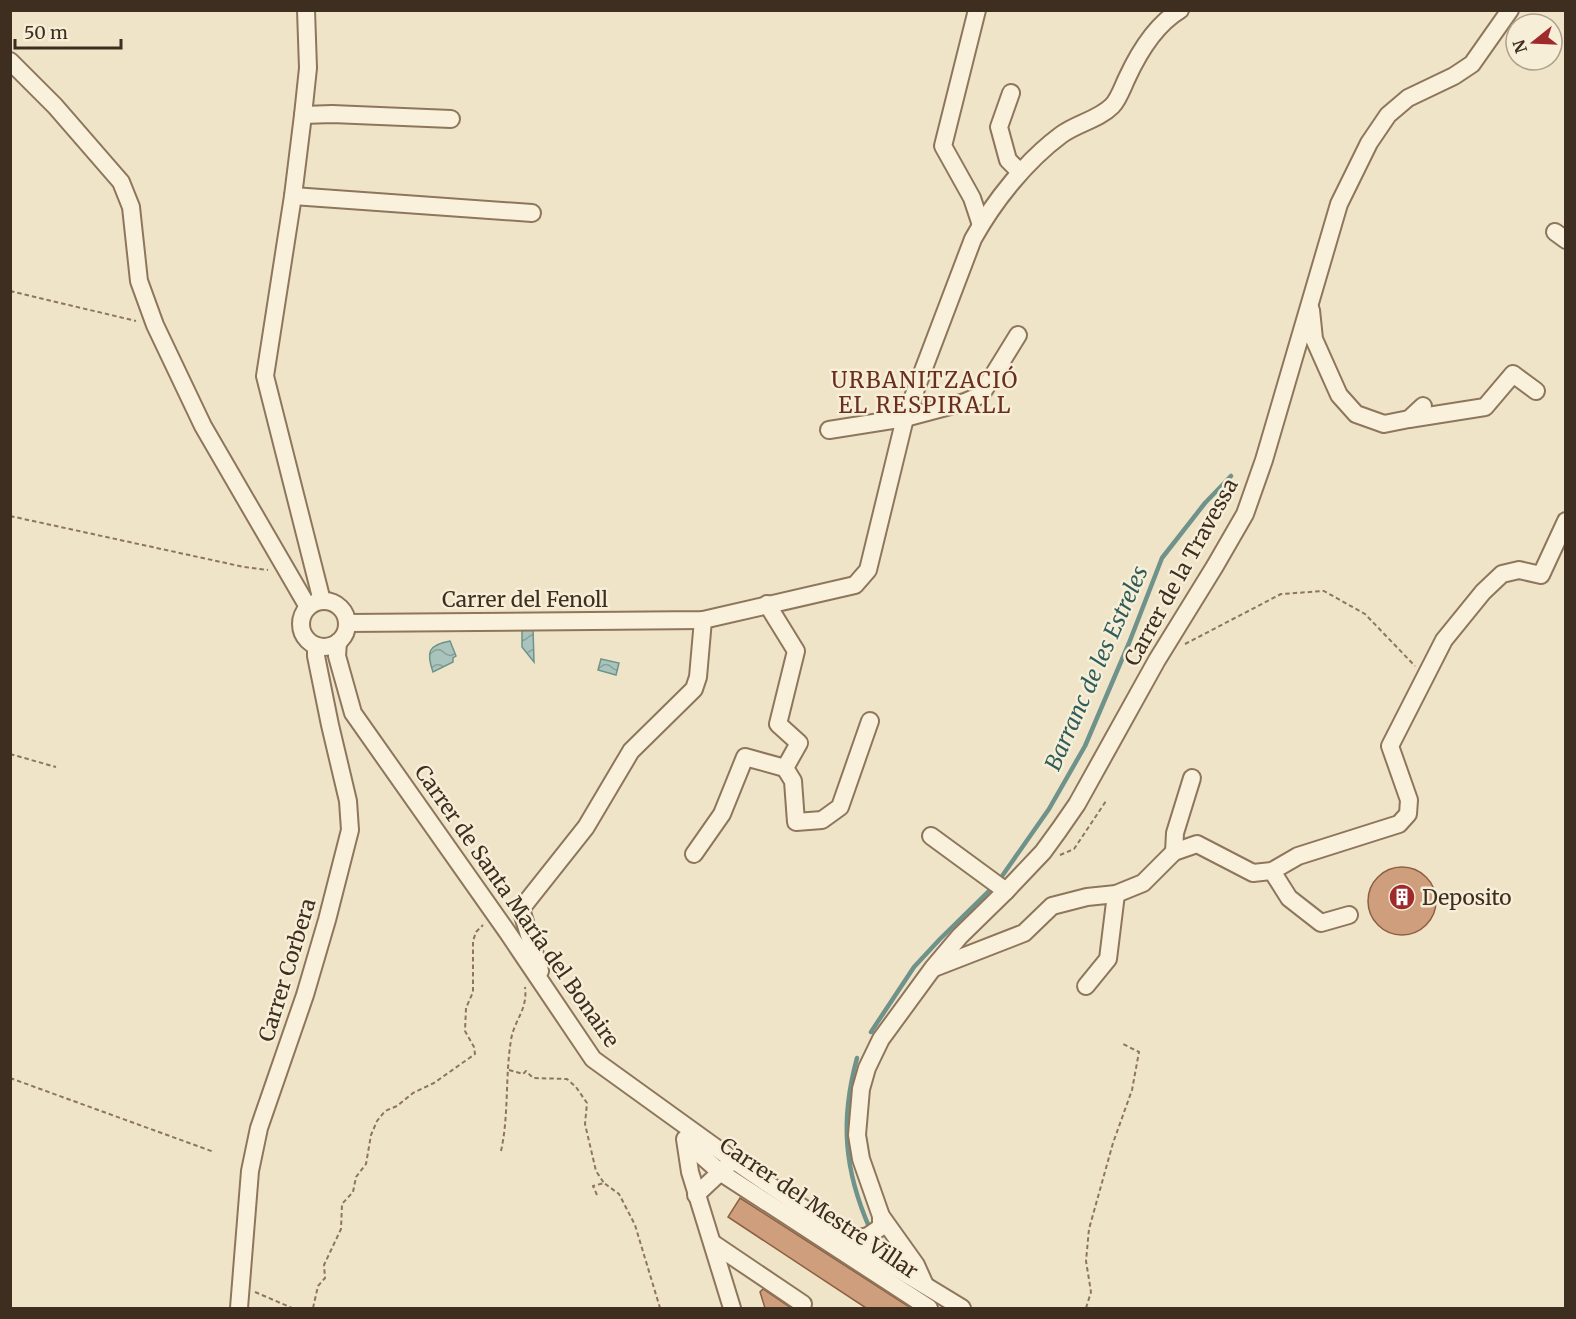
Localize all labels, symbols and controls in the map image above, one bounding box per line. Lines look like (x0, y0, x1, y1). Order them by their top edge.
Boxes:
scale bar (15, 12, 122, 50)
north arrow (1504, 12, 1564, 72)
text: 50 m (24, 21, 68, 44)
text: N (1508, 37, 1531, 56)
district label: URBANITZACIÓ EL RESPIRALL (831, 365, 1019, 419)
street label: Carrer de la Travessa (1118, 473, 1244, 671)
water label: Barranc de les Estreles (1038, 561, 1154, 775)
street label: Carrer del Fenoll (442, 586, 609, 613)
street label: Carrer de Santa María del Bonaire (409, 760, 625, 1052)
building icon: Deposito (1387, 882, 1417, 912)
place label: Deposito (1422, 884, 1511, 911)
street label: Carrer Corbera (252, 895, 322, 1045)
street label: Carrer del Mestre Villar (715, 1131, 923, 1285)

